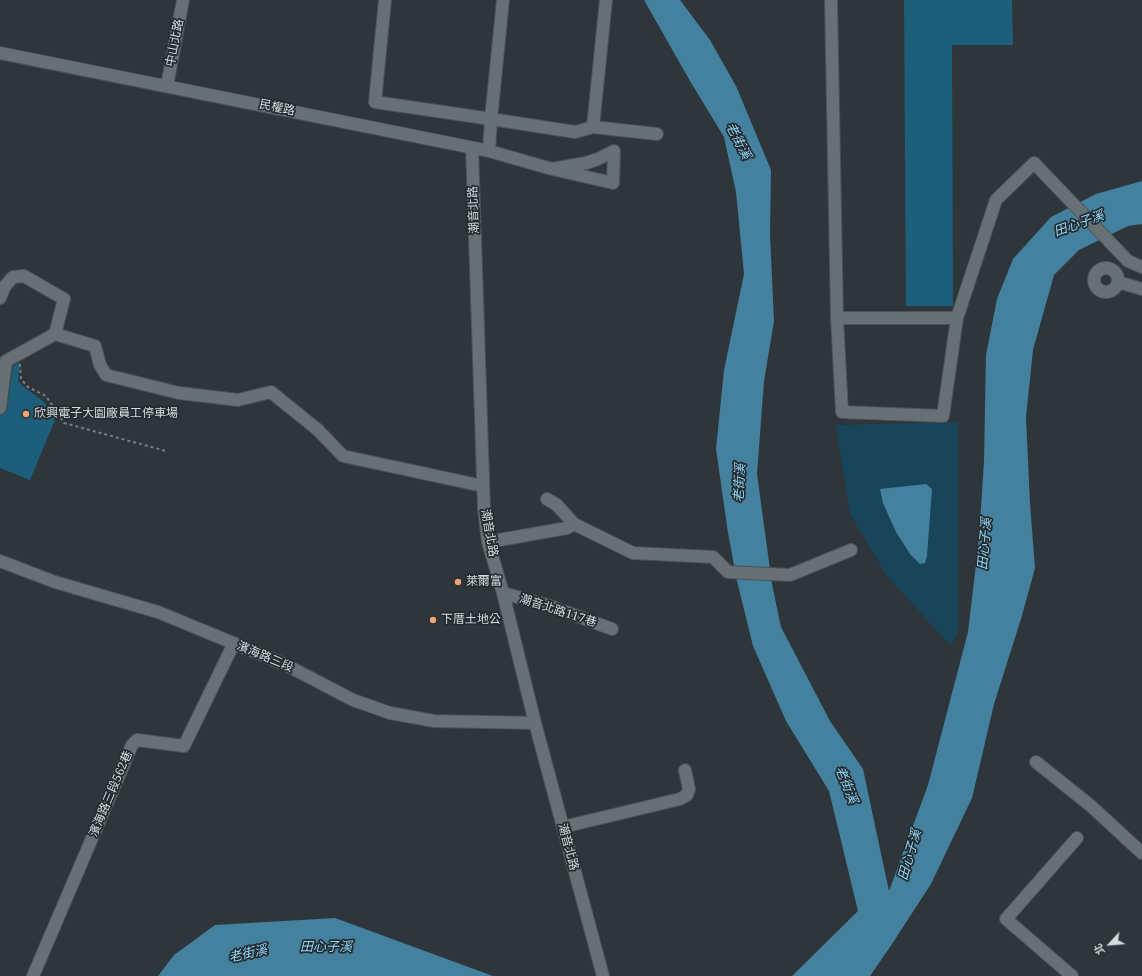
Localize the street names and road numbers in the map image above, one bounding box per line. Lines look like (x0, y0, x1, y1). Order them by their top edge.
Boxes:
street label: 中山北路 (163, 18, 187, 68)
street label: 民權路 (258, 97, 296, 119)
street label: 潮音北路 (466, 186, 482, 234)
street label: 潮音北路 (478, 508, 500, 558)
street label: 潮音北路117巷 (518, 592, 598, 630)
street label: 濱海路三段 (235, 639, 295, 675)
street label: 濱海路三段562巷 (86, 749, 136, 839)
street label: 潮音北路 (555, 822, 581, 872)

